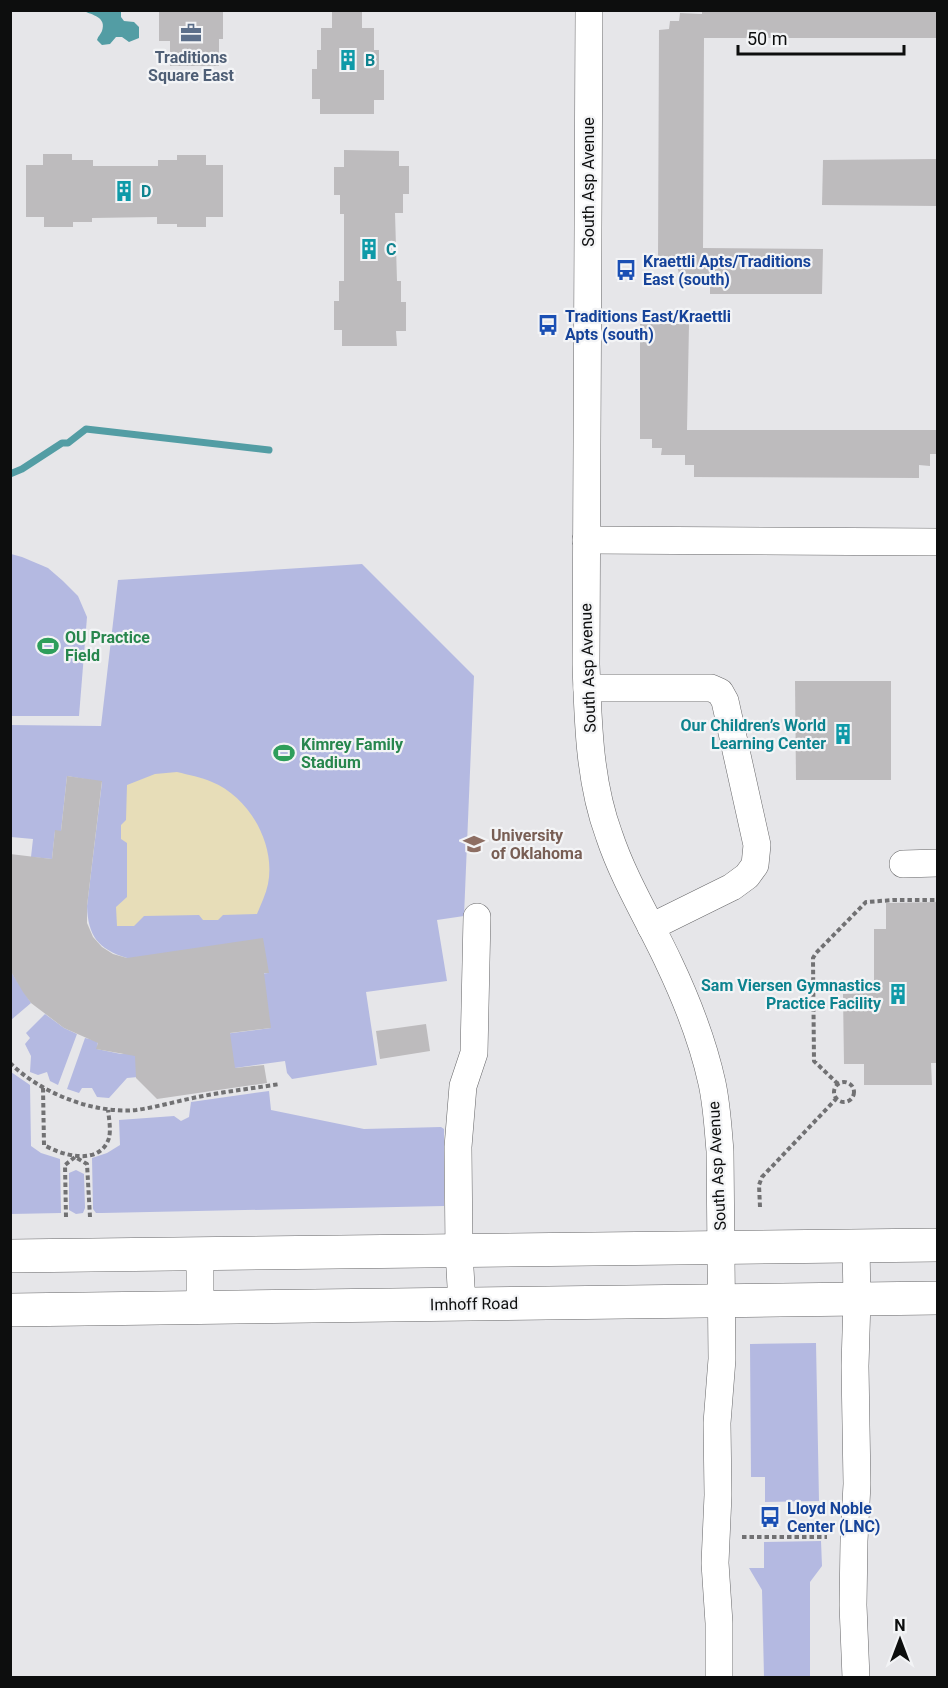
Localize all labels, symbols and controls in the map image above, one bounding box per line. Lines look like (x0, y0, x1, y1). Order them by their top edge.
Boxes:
scale bar (738, 18, 904, 56)
office icon: Traditions Square East (179, 21, 203, 45)
text: 50 m (747, 28, 787, 49)
place label: Traditions Square East (148, 48, 235, 85)
building icon: B (336, 48, 360, 72)
place label: B (365, 51, 375, 70)
street label: South Asp Avenue (579, 117, 598, 247)
building icon: D (112, 179, 136, 203)
place label: D (141, 182, 151, 201)
building icon: C (357, 237, 381, 261)
place label: C (386, 240, 396, 259)
place label: Kraettli Apts/Traditions East (south) (643, 252, 811, 289)
bus stop icon: Kraettli Apts/Traditions East (south) (614, 258, 638, 282)
place label: Traditions East/Kraettli Apts (south) (565, 307, 731, 344)
bus stop icon: Traditions East/Kraettli Apts (south) (536, 313, 560, 337)
street label: South Asp Avenue (576, 603, 600, 733)
place label: OU Practice Field (65, 628, 150, 665)
sports icon: OU Practice Field (36, 634, 60, 658)
place label: Our Children’s World Learning Center (681, 716, 826, 753)
building icon: Our Children’s World Learning Center (831, 722, 855, 746)
place label: Kimrey Family Stadium (301, 735, 404, 772)
sports icon: Kimrey Family Stadium (272, 741, 296, 765)
place label: University of Oklahoma (491, 826, 583, 863)
school or university icon: University of Oklahoma (462, 832, 486, 856)
place label: Sam Viersen Gymnastics Practice Facility (701, 976, 882, 1013)
building icon: Sam Viersen Gymnastics Practice Facility (886, 982, 910, 1006)
street label: South Asp Avenue (704, 1101, 730, 1231)
street label: Imhoff Road (430, 1294, 518, 1314)
place label: Lloyd Noble Center (LNC) (787, 1499, 880, 1536)
bus stop icon: Lloyd Noble Center (LNC) (758, 1505, 782, 1529)
north arrow (870, 1610, 930, 1670)
text: N (894, 1616, 906, 1635)

